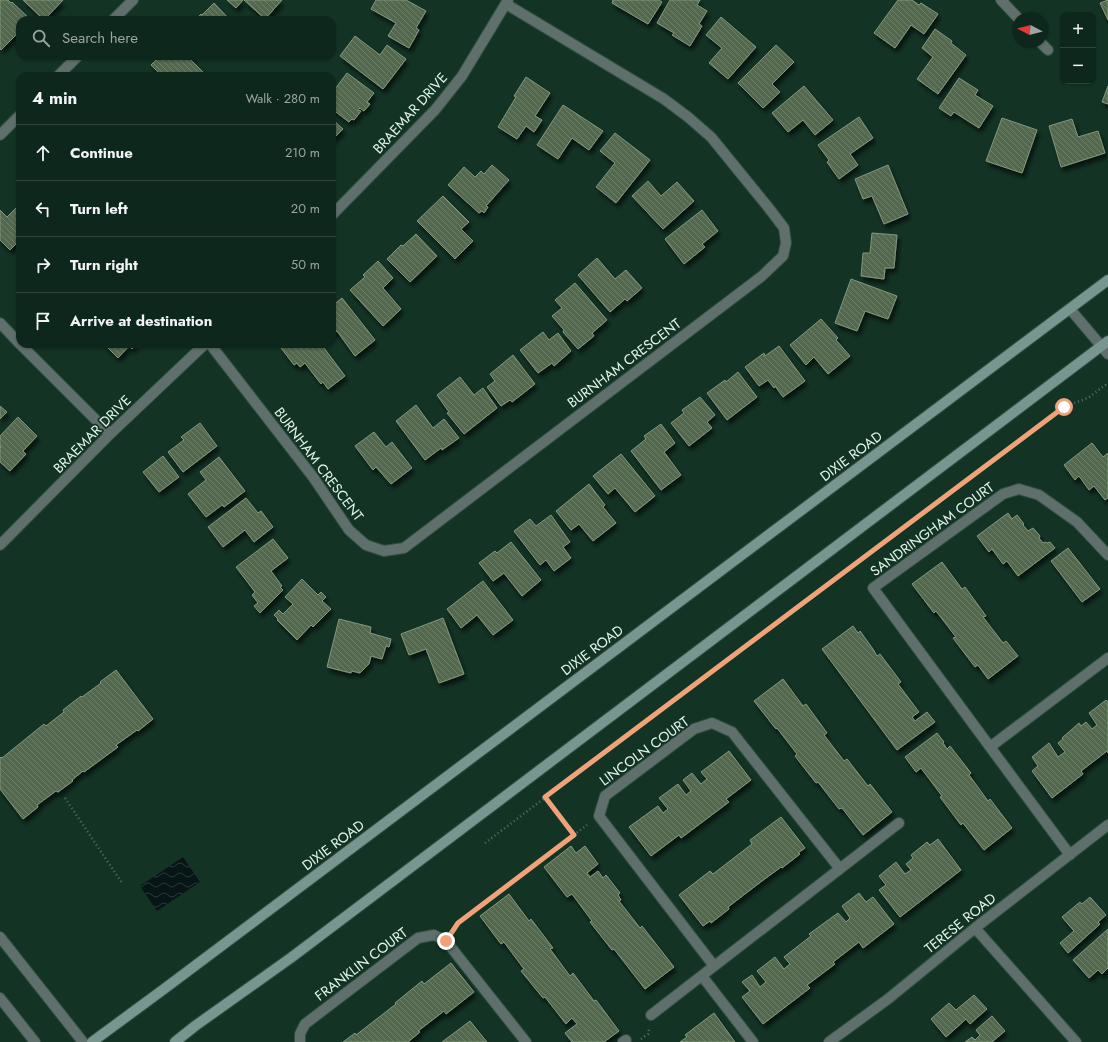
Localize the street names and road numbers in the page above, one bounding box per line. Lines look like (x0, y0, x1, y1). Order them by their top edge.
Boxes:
street label: BRAEMAR DRIVE (368, 68, 452, 158)
street label: BURNHAM CRESCENT (563, 313, 685, 412)
street label: BRAEMAR DRIVE (49, 391, 135, 477)
street label: BURNHAM CRESCENT (270, 403, 369, 525)
street label: DIXIE ROAD (816, 426, 886, 486)
street label: SANDRINGHAM COURT (866, 477, 998, 581)
street label: DIXIE ROAD (557, 620, 627, 680)
street label: LINCOLN COURT (595, 711, 693, 790)
street label: DIXIE ROAD (298, 815, 368, 875)
street label: TERESE ROAD (920, 888, 1000, 958)
street label: FRANKLIN COURT (311, 922, 412, 1006)

